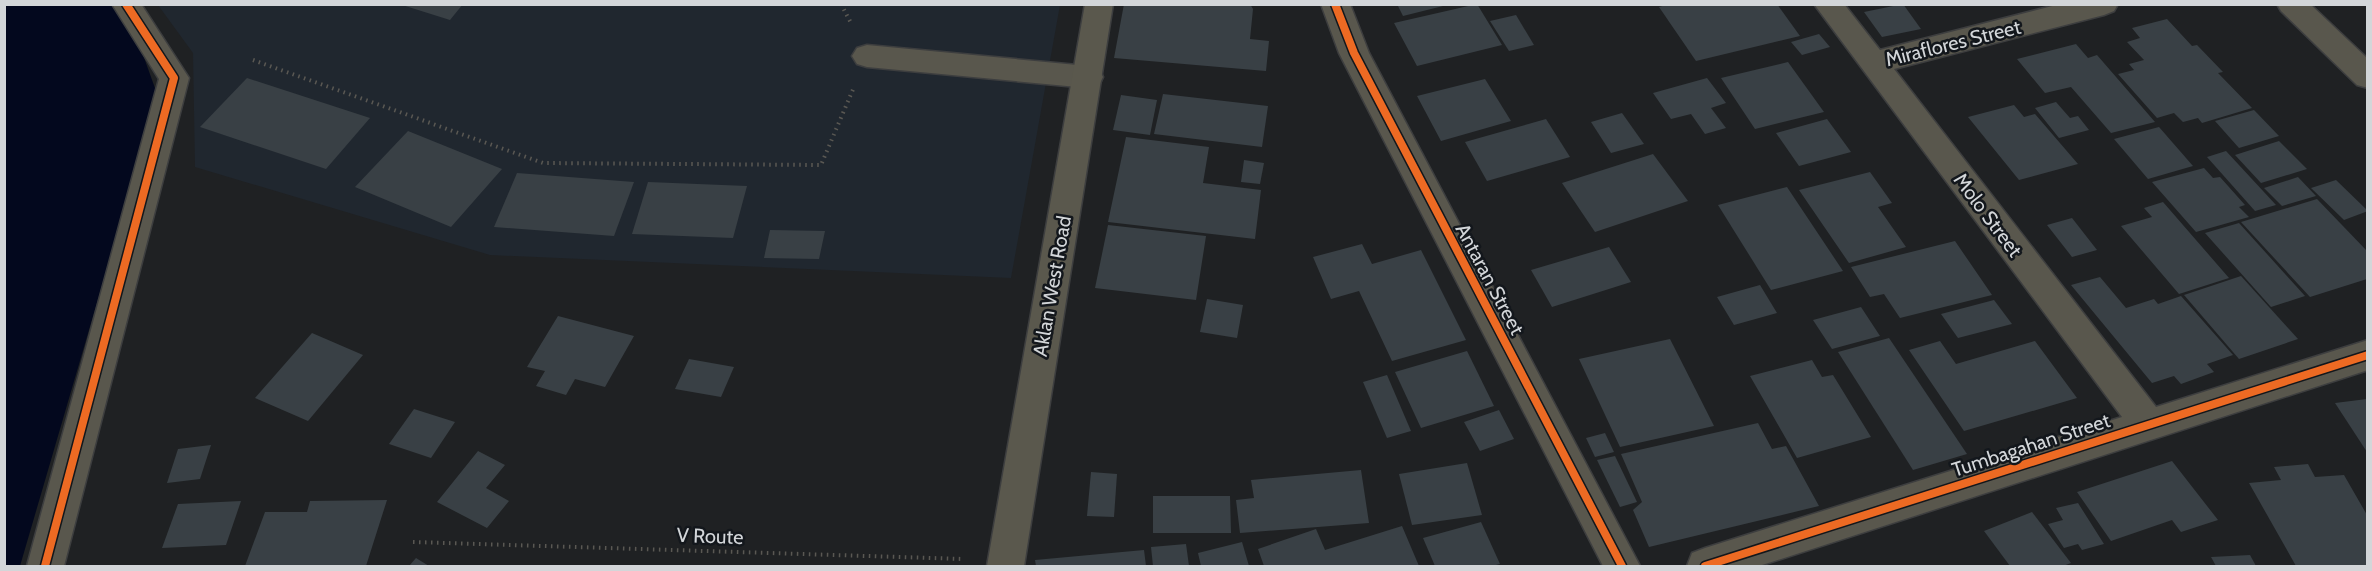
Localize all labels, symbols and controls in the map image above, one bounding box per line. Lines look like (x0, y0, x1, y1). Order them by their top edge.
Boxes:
street label: Miraflores Street (1883, 15, 2023, 71)
street label: Molo Street (1949, 168, 2027, 262)
street label: Aklan West Road (1028, 214, 1076, 358)
street label: Antaran Street (1451, 219, 1529, 339)
street label: Tumbagahan Street (1949, 408, 2113, 482)
street label: V Route (676, 523, 744, 549)

